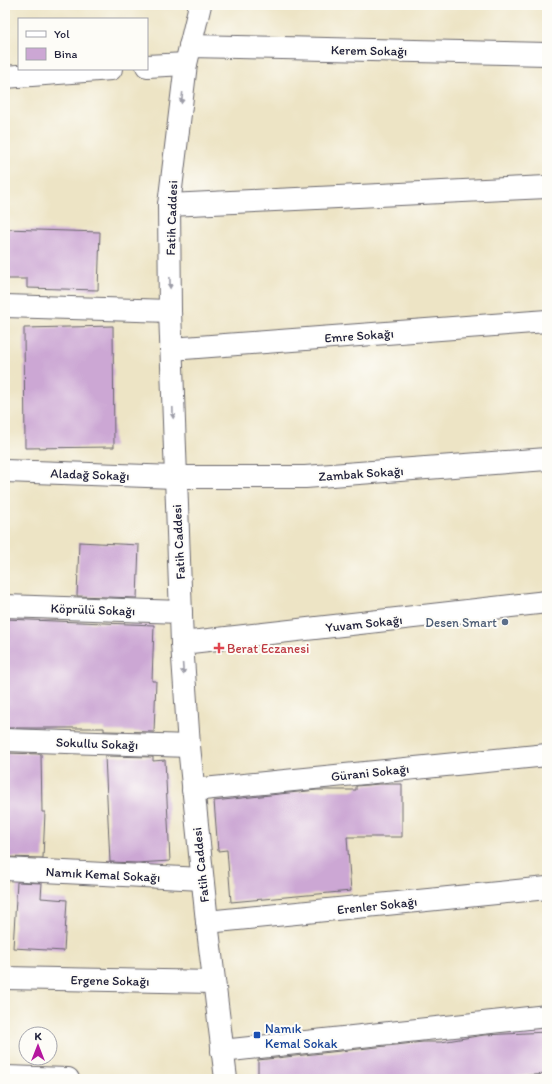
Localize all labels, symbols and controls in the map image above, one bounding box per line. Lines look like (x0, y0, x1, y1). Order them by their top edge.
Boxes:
legend (18, 18, 148, 70)
text: Yol (54, 27, 70, 41)
street label: Kerem Sokağı (331, 42, 407, 59)
text: Bina (54, 47, 78, 61)
one-way arrow (179, 92, 185, 104)
street label: Fatih Caddesi (163, 180, 180, 256)
one-way arrow (167, 277, 173, 290)
street label: Emre Sokağı (324, 326, 394, 345)
one-way arrow (170, 407, 176, 420)
street label: Zambak Sokağı (318, 463, 404, 484)
street label: Aladağ Sokağı (50, 466, 130, 483)
street label: Fatih Caddesi (169, 504, 188, 580)
street label: Köprülü Sokağı (50, 601, 136, 618)
street label: Yuvam Sokağı (325, 612, 403, 635)
place label: Desen Smart (425, 615, 497, 630)
marker: Desen Smart (500, 617, 510, 627)
place label: Berat Eczanesi (227, 641, 309, 656)
marker: Berat Eczanesi (214, 643, 224, 653)
one-way arrow (180, 663, 187, 675)
street label: Sokullu Sokağı (56, 735, 138, 752)
street label: Gürani Sokağı (330, 761, 410, 784)
street label: Fatih Caddesi (189, 827, 212, 903)
street label: Namık Kemal Sokağı (45, 864, 161, 885)
street label: Erenler Sokağı (336, 894, 418, 917)
street label: Ergene Sokağı (70, 972, 150, 989)
place label: Namık Kemal Sokak (265, 1021, 338, 1051)
north arrow (18, 1026, 58, 1066)
text: K (34, 1030, 42, 1043)
marker: Namık Kemal Sokak (252, 1030, 262, 1040)

